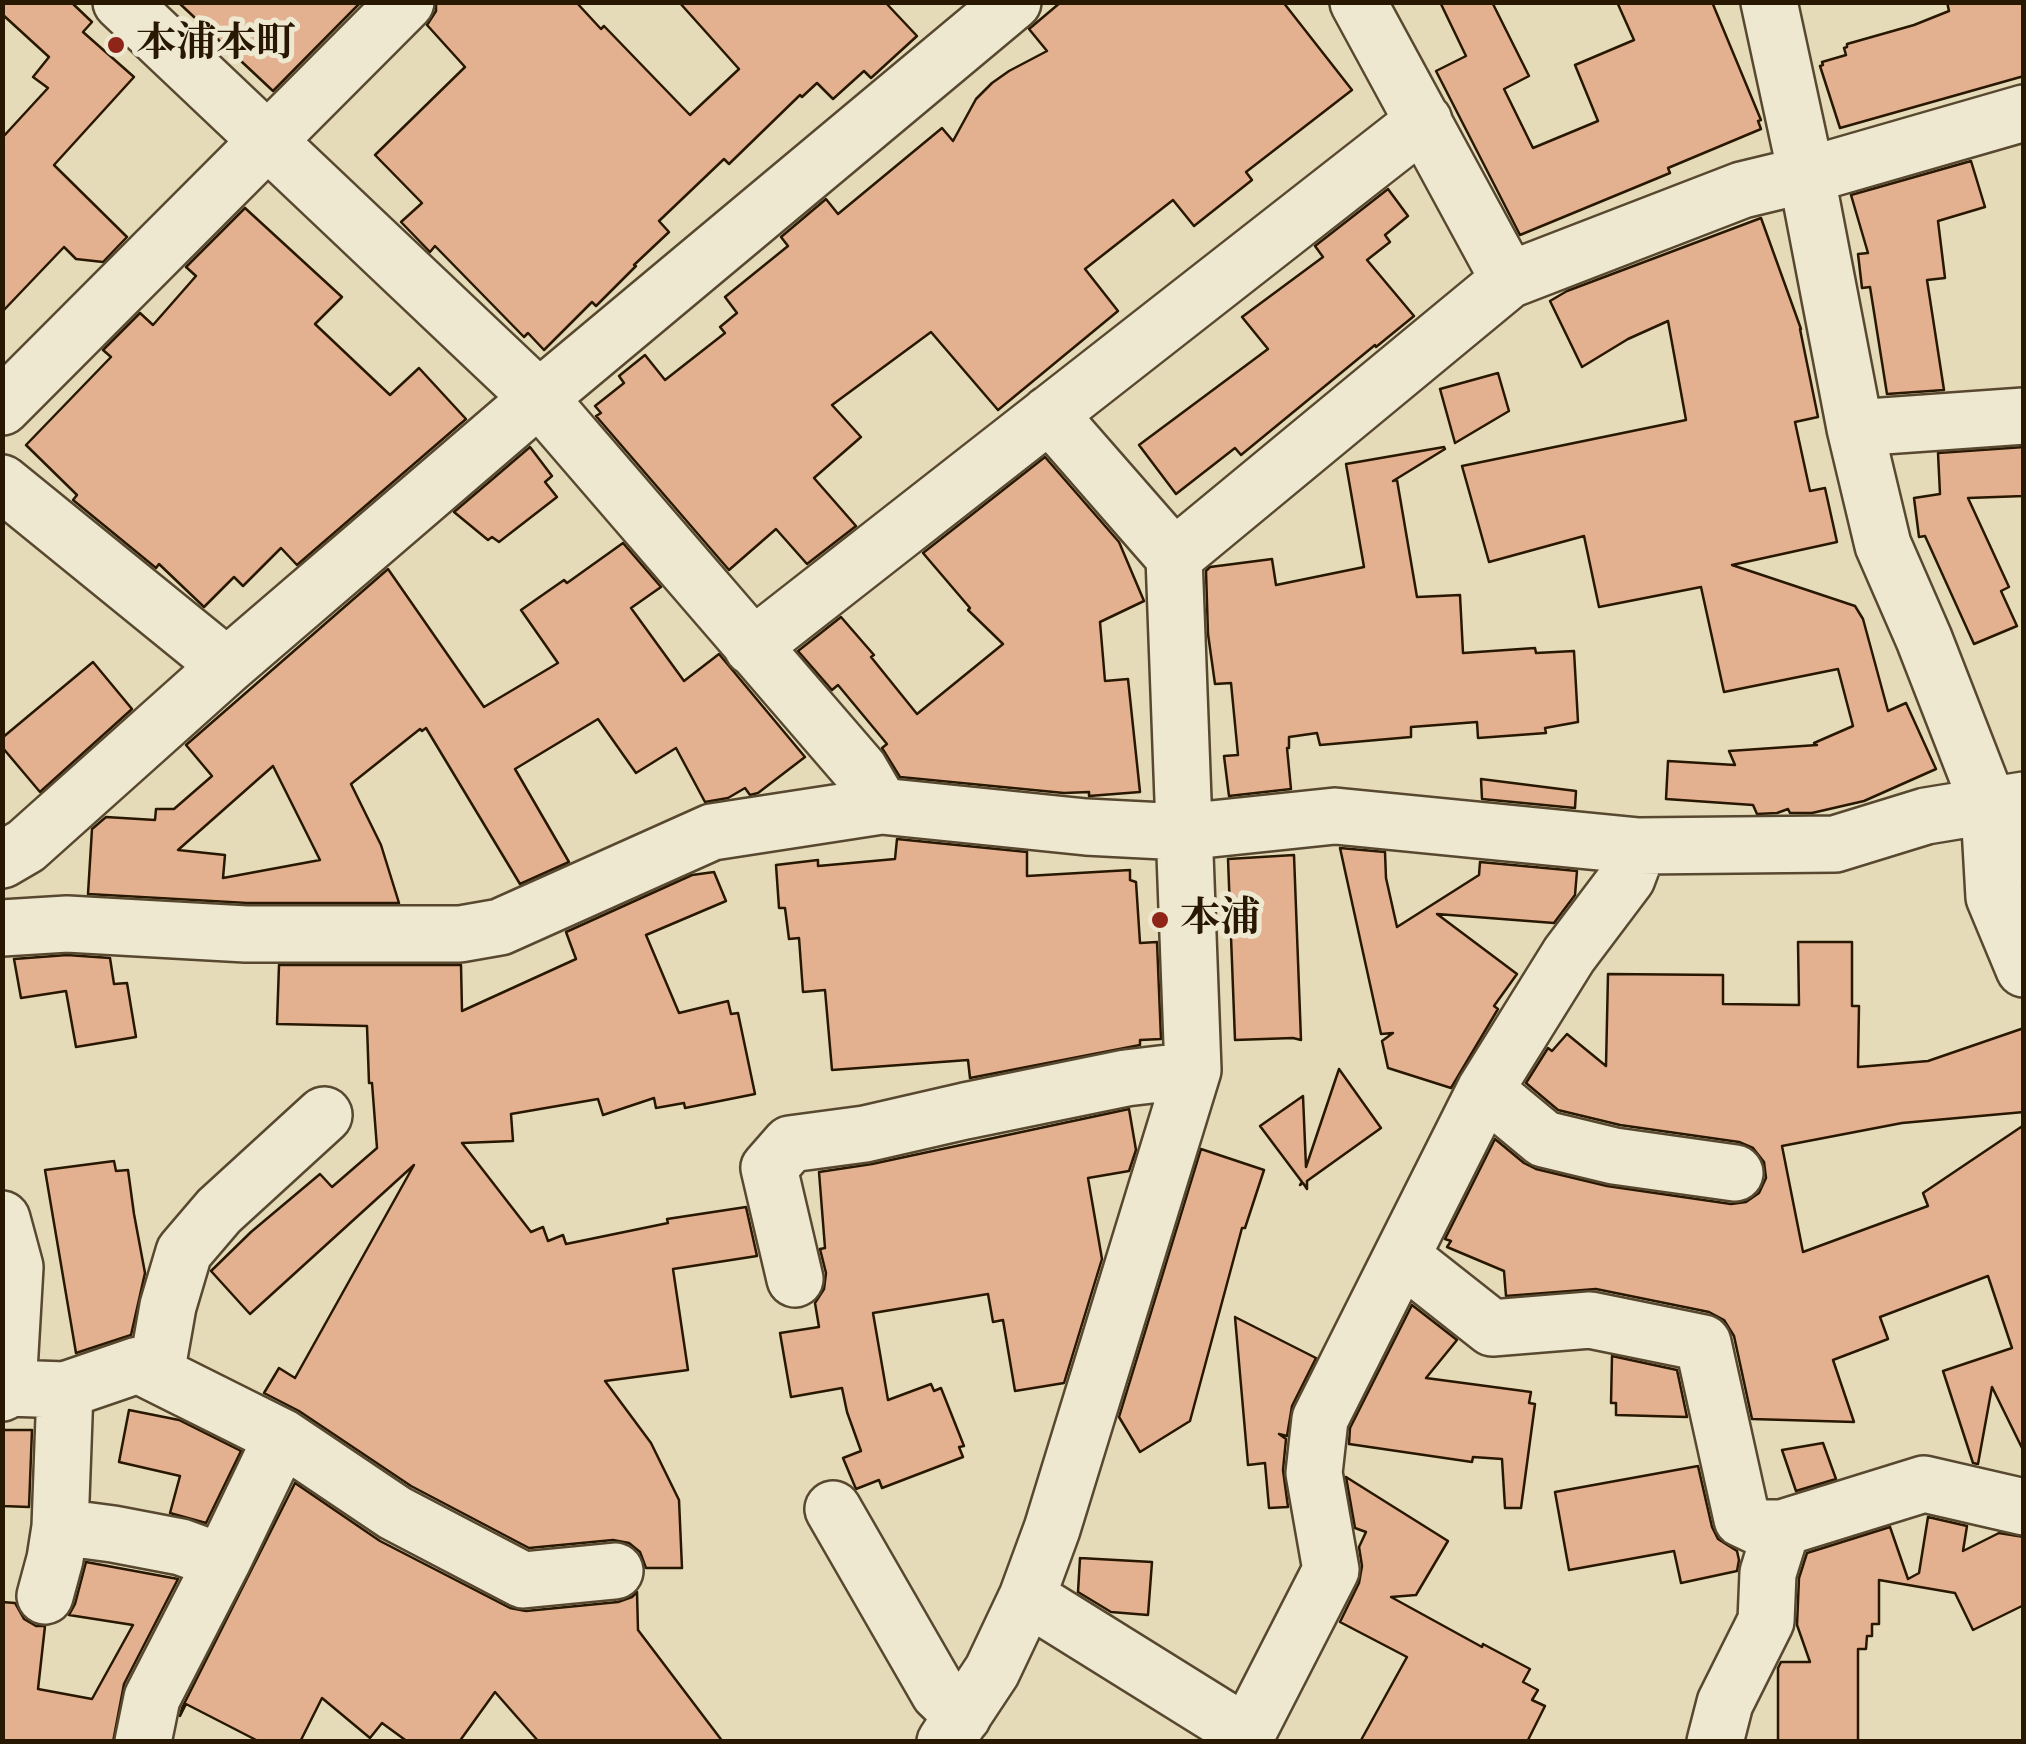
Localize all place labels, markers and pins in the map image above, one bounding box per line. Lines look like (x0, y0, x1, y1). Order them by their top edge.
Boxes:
place label: 本浦本町 (136, 21, 296, 69)
marker: 本浦本町 (105, 34, 127, 56)
place label: 本浦 (1180, 896, 1260, 944)
marker: 本浦 (1149, 909, 1171, 931)

